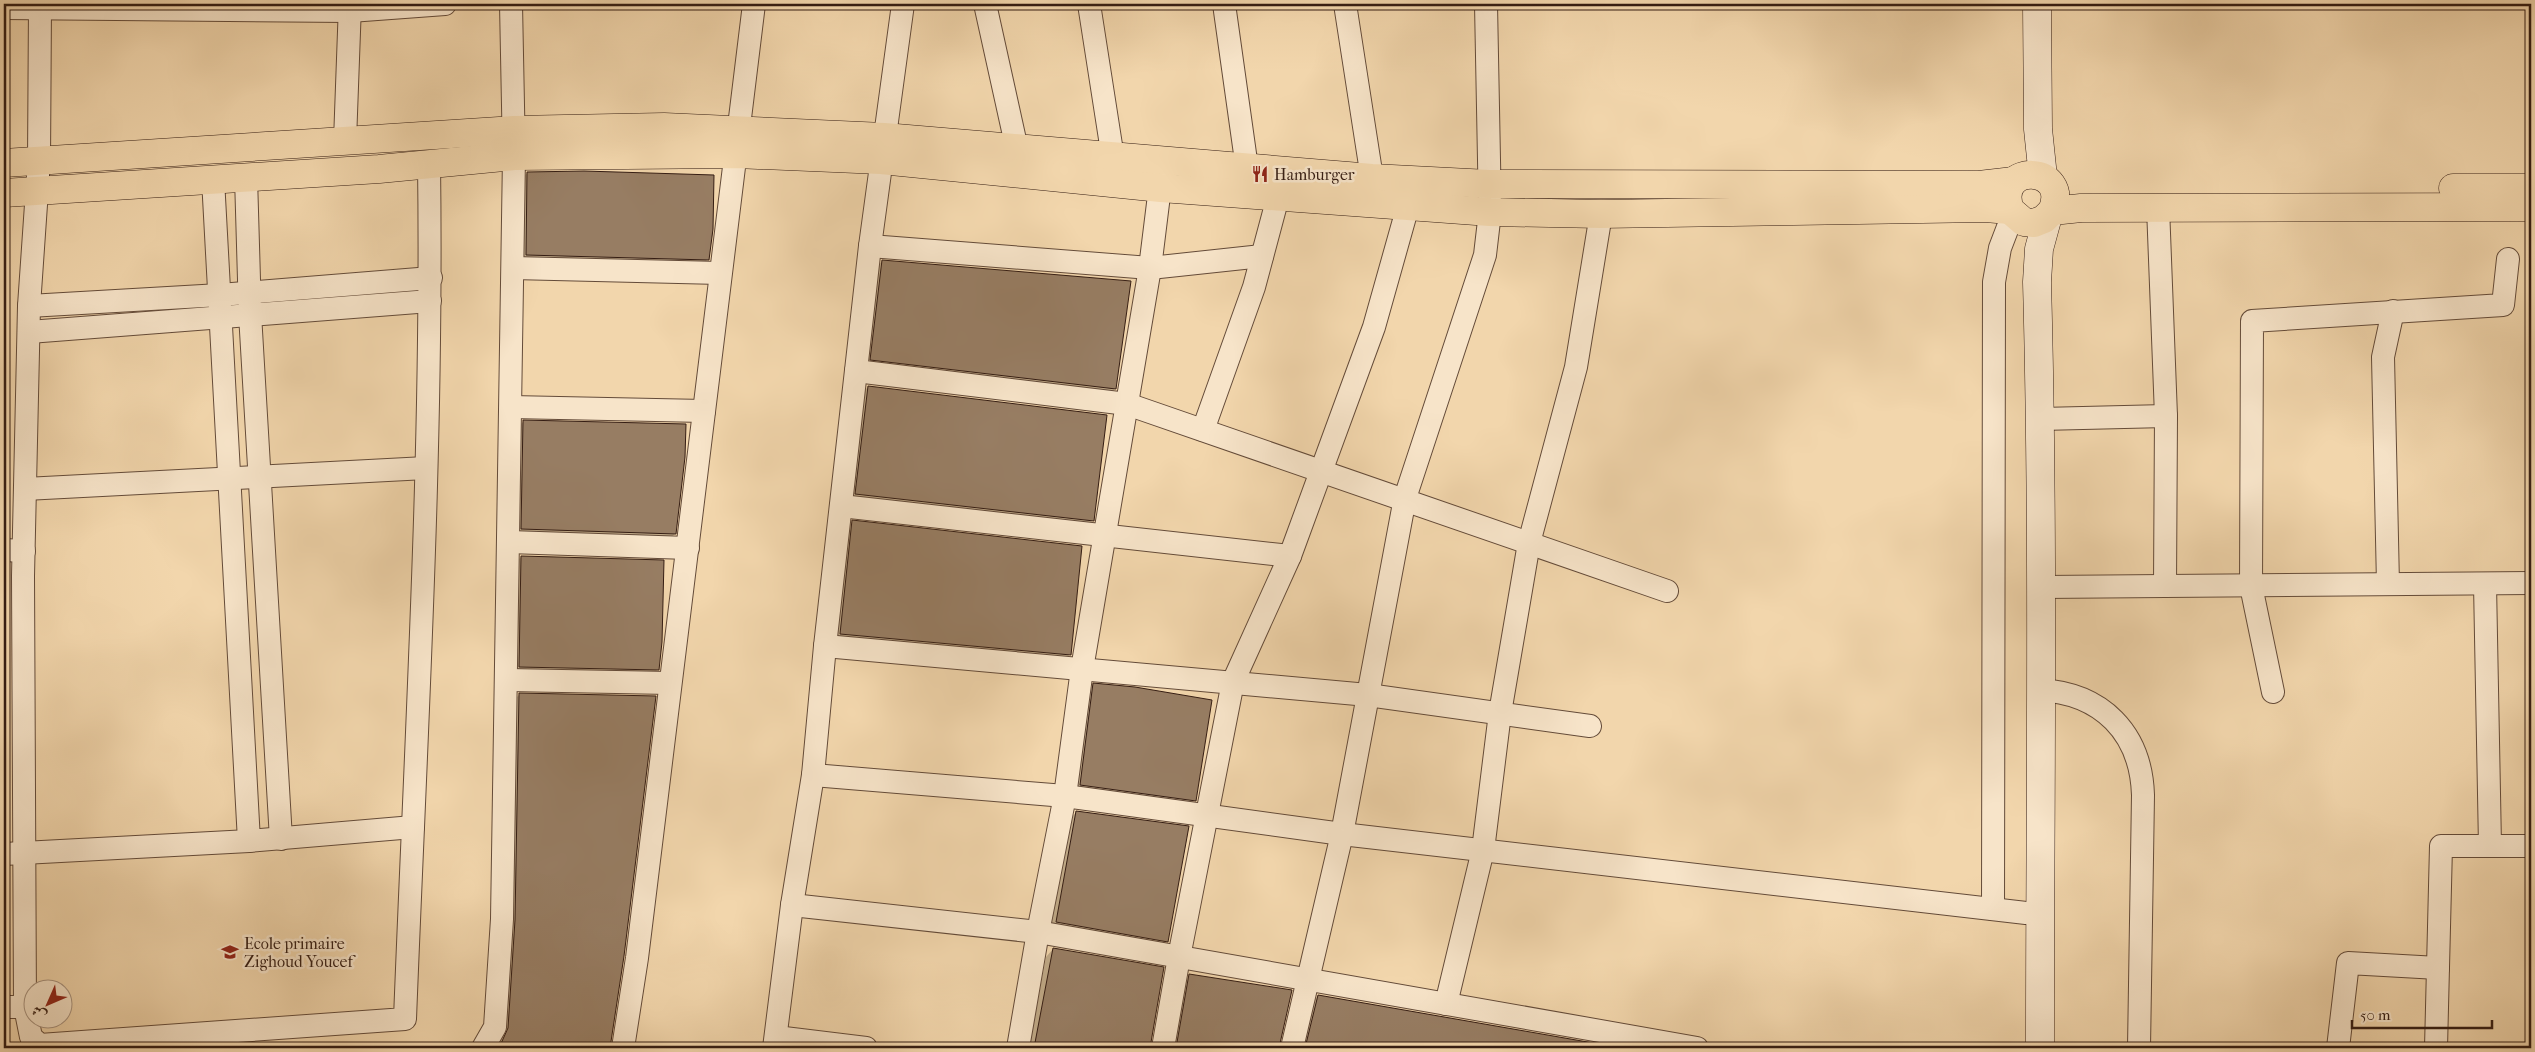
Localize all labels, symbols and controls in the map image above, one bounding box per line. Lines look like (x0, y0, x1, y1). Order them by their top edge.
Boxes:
restaurant icon: Hamburger (1250, 164, 1270, 184)
place label: Hamburger (1274, 165, 1355, 184)
place label: Ecole primaire Zighoud Youcef (244, 934, 356, 971)
school or university icon: Ecole primaire Zighoud Youcef (220, 942, 240, 962)
north arrow (22, 980, 72, 1030)
scale bar (2352, 997, 2492, 1029)
text: ش (28, 1002, 50, 1024)
text: 50 m (2360, 1006, 2391, 1024)

